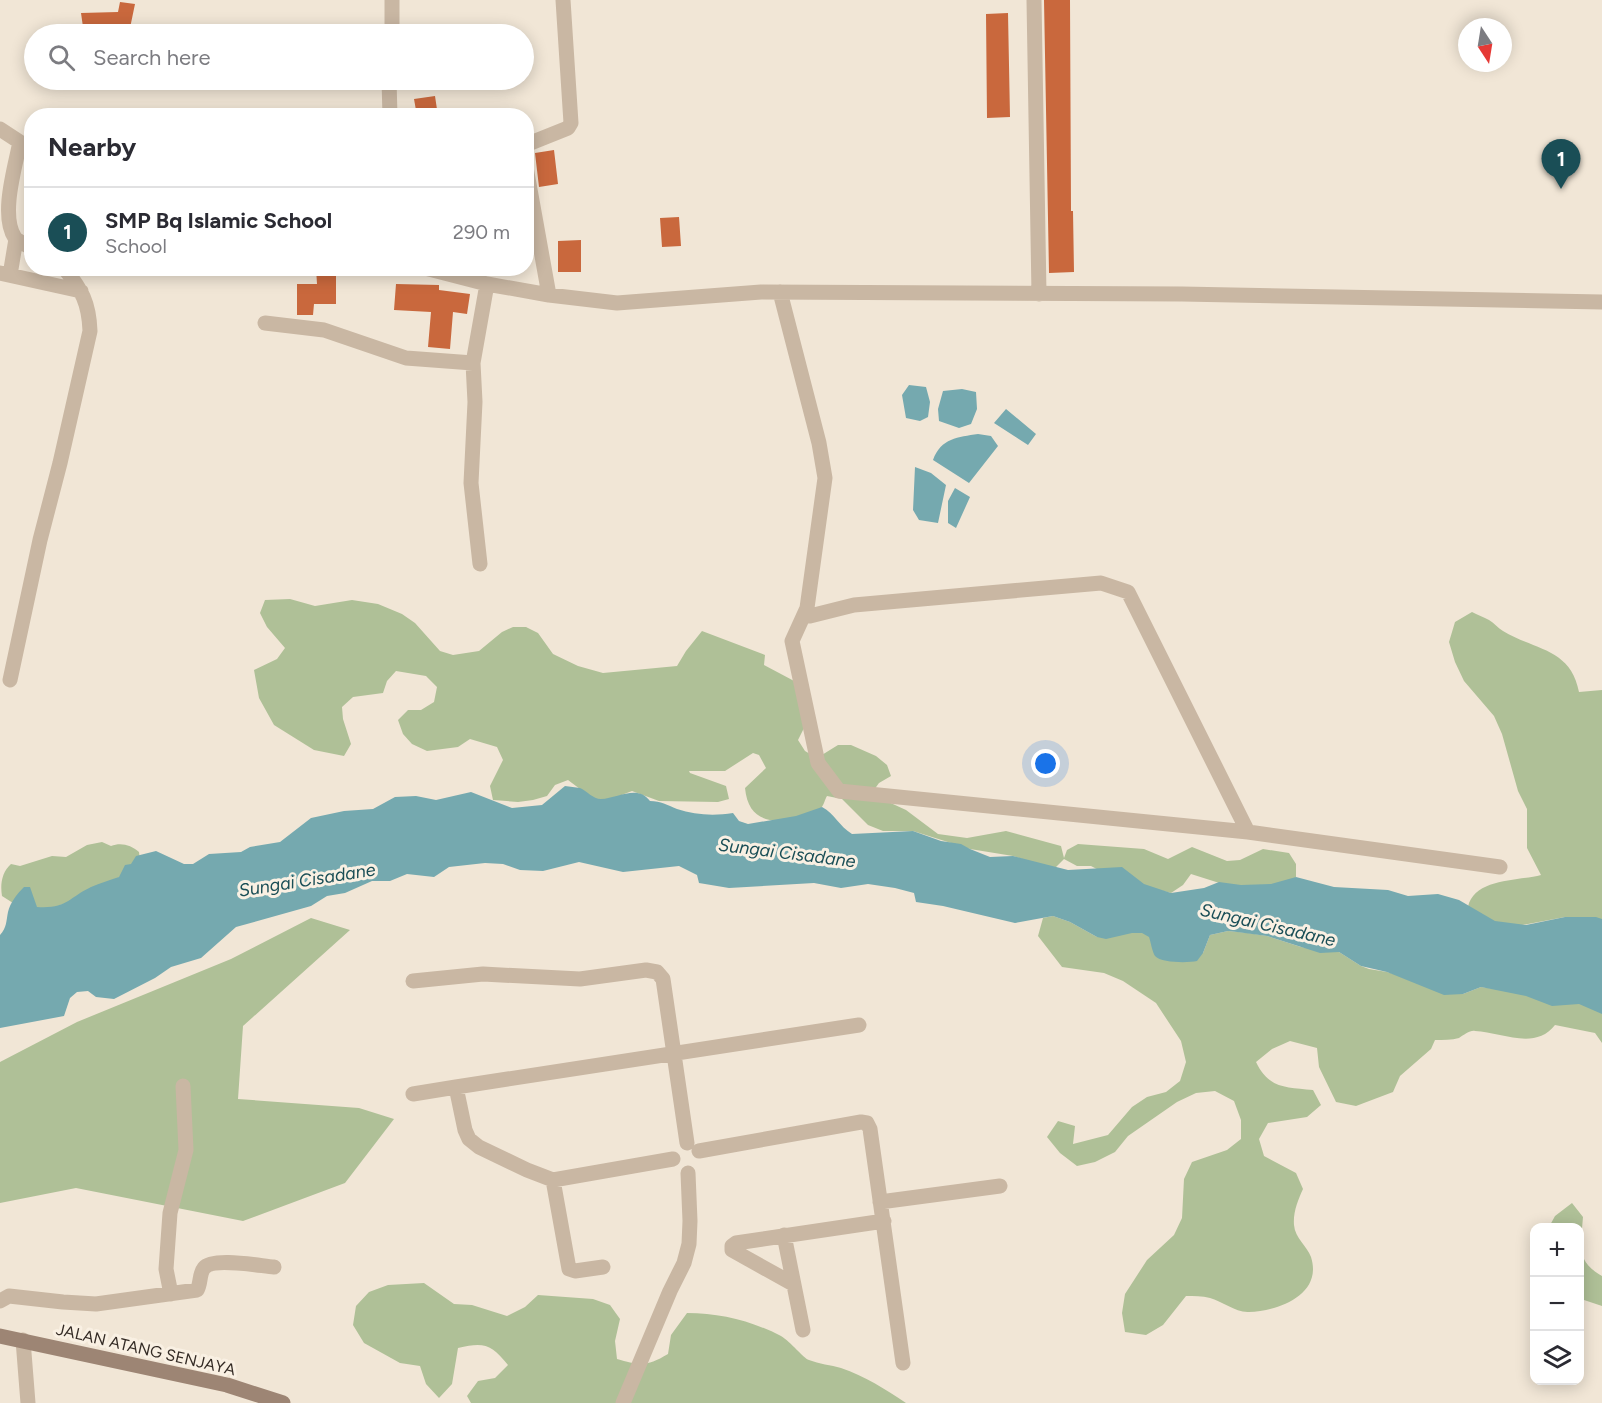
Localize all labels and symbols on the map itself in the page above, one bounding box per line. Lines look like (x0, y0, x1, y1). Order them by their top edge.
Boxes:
north arrow (1458, 18, 1512, 72)
pin: 1 (1542, 140, 1580, 189)
your location (1031, 749, 1060, 778)
water label: Sungai Cisadane (717, 834, 857, 872)
water label: Sungai Cisadane (237, 858, 377, 902)
water label: Sungai Cisadane (1198, 899, 1338, 951)
street label: JALAN ATANG SENJAYA (54, 1320, 238, 1379)

